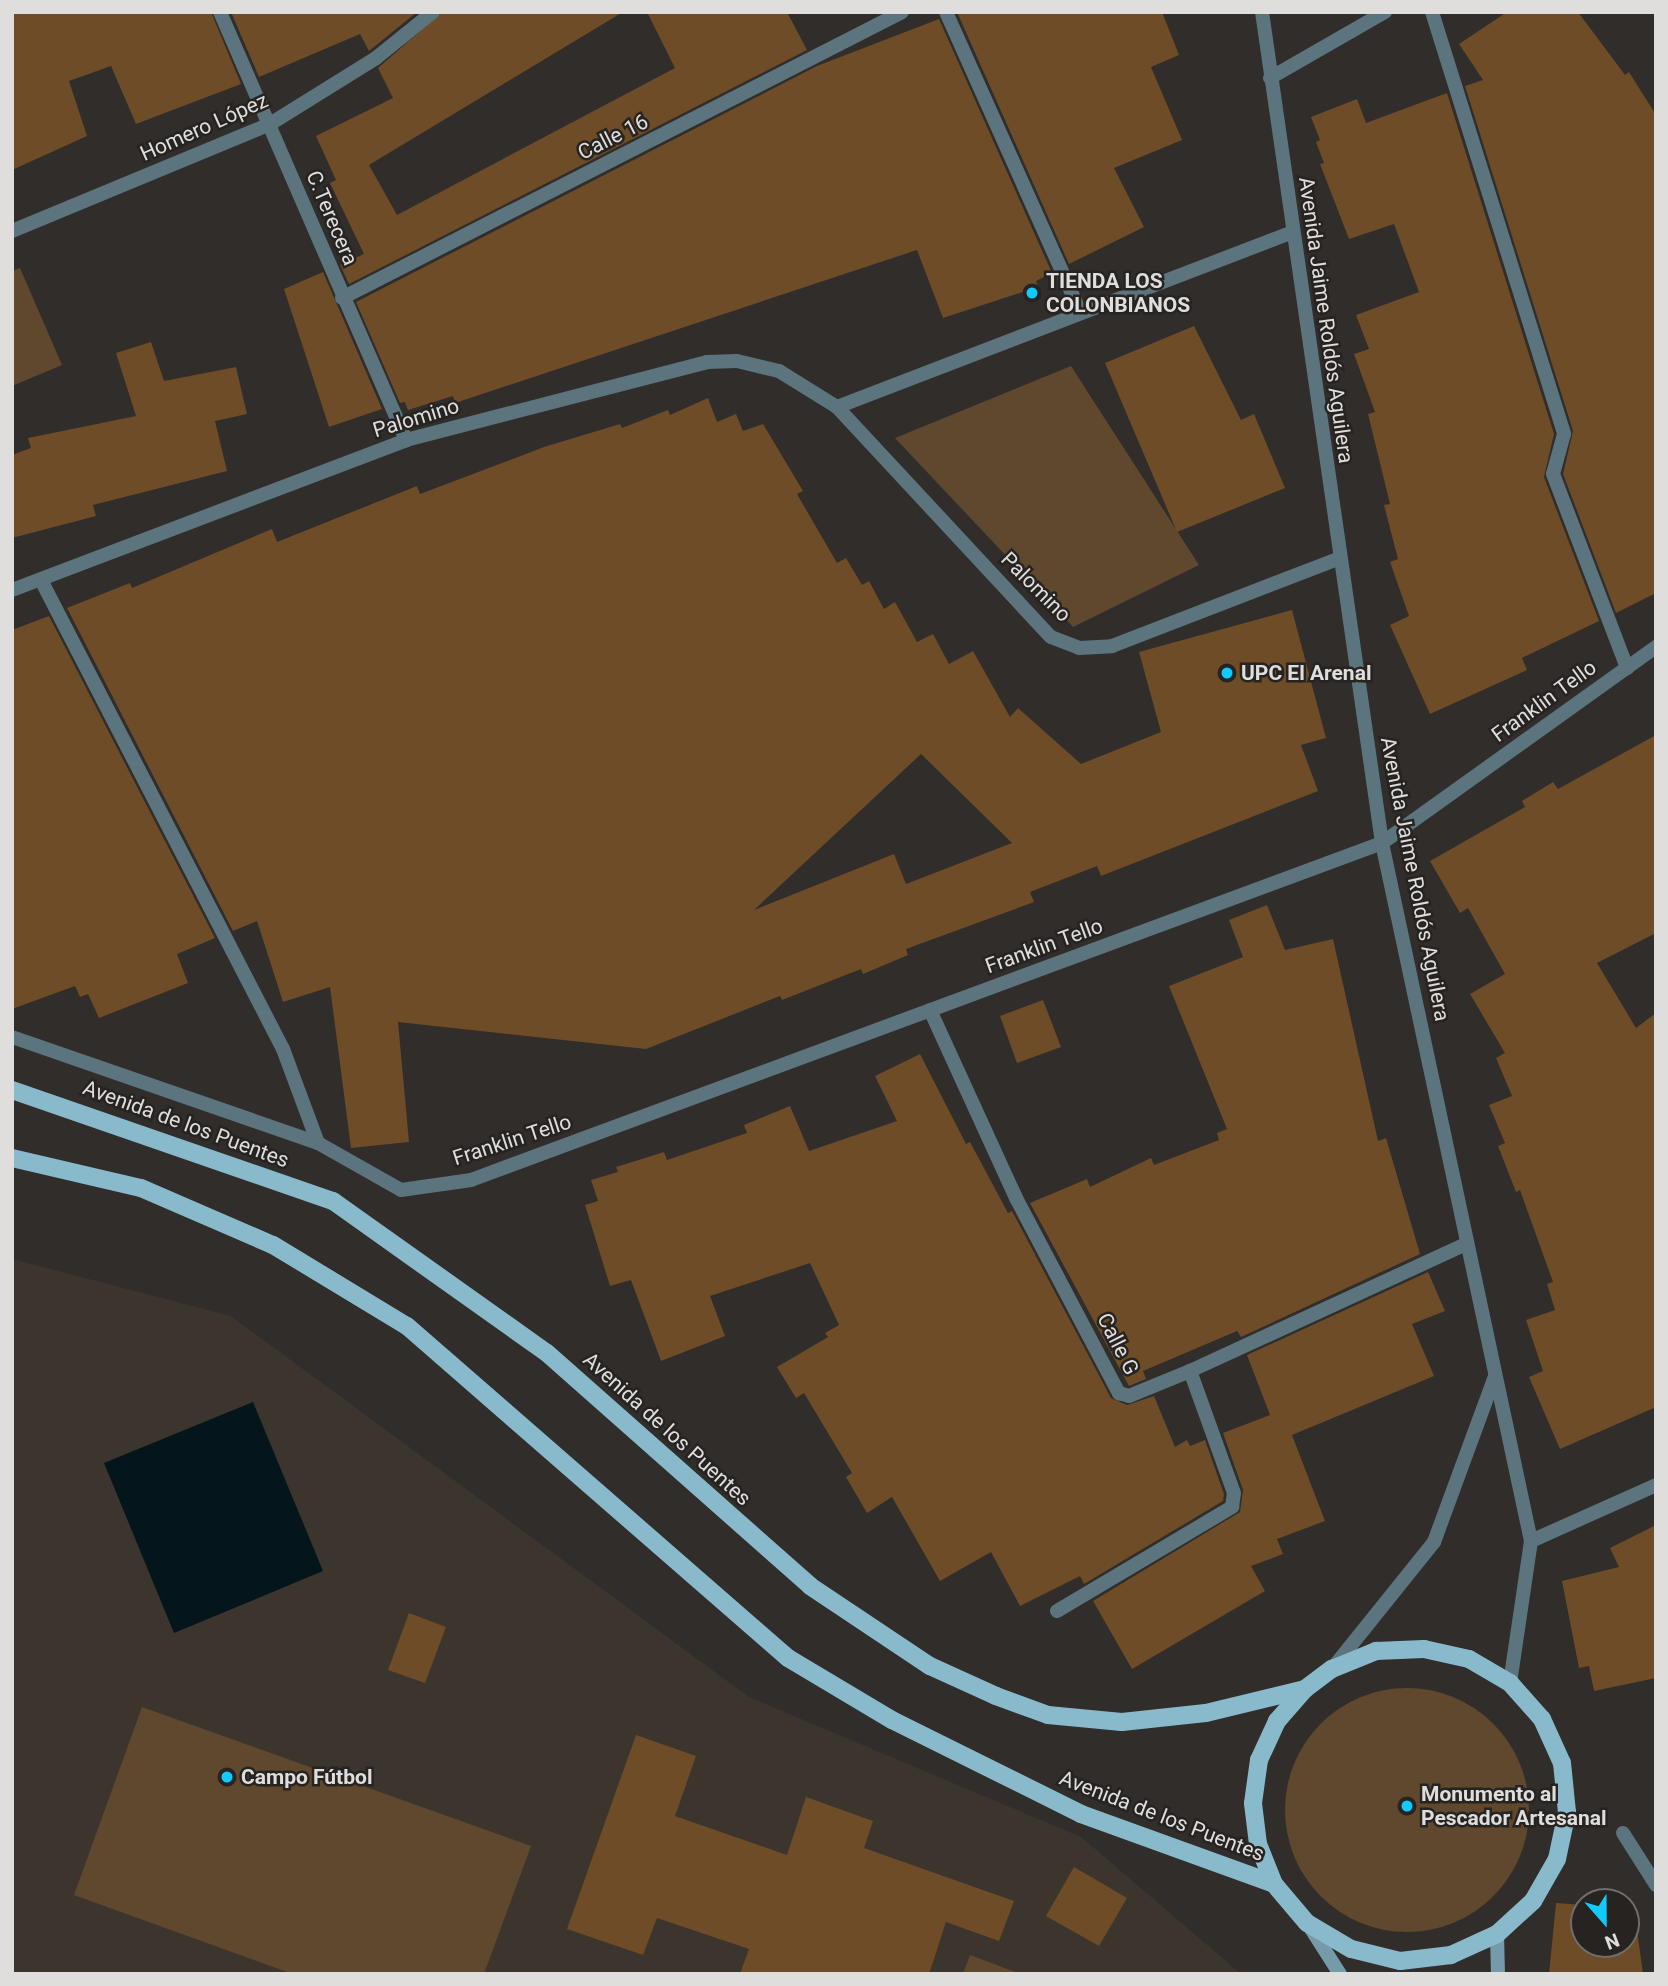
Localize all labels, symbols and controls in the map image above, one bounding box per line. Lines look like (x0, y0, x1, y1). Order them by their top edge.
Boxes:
street label: Homero López (136, 88, 272, 166)
street label: Calle 16 (574, 109, 652, 165)
street label: C.Terecera (301, 167, 363, 269)
street label: Avenida Jaime Roldós Aguilera (1293, 175, 1359, 465)
place label: TIENDA LOS COLONBIANOS (1046, 268, 1190, 318)
marker: TIENDA LOS COLONBIANOS (1024, 285, 1040, 301)
street label: Palomino (370, 393, 462, 443)
street label: Palomino (996, 547, 1076, 627)
street label: Franklin Tello (1487, 654, 1601, 748)
place label: UPC El Arenal (1241, 660, 1371, 686)
marker: UPC El Arenal (1219, 665, 1235, 681)
street label: Avenida Jaime Roldós Aguilera (1375, 735, 1455, 1023)
street label: Franklin Tello (982, 913, 1106, 979)
street label: Avenida de los Puentes (80, 1075, 292, 1173)
street label: Franklin Tello (449, 1109, 575, 1171)
street label: Calle G (1092, 1309, 1144, 1379)
street label: Avenida de los Puentes (578, 1347, 756, 1511)
place label: Campo Fútbol (241, 1764, 372, 1790)
street label: Avenida de los Puentes (1056, 1765, 1268, 1867)
marker: Campo Fútbol (219, 1769, 235, 1785)
place label: Monumento al Pescador Artesanal (1421, 1781, 1607, 1831)
marker: Monumento al Pescador Artesanal (1399, 1798, 1415, 1814)
north arrow (1570, 1888, 1640, 1958)
text: N (1602, 1928, 1622, 1954)

